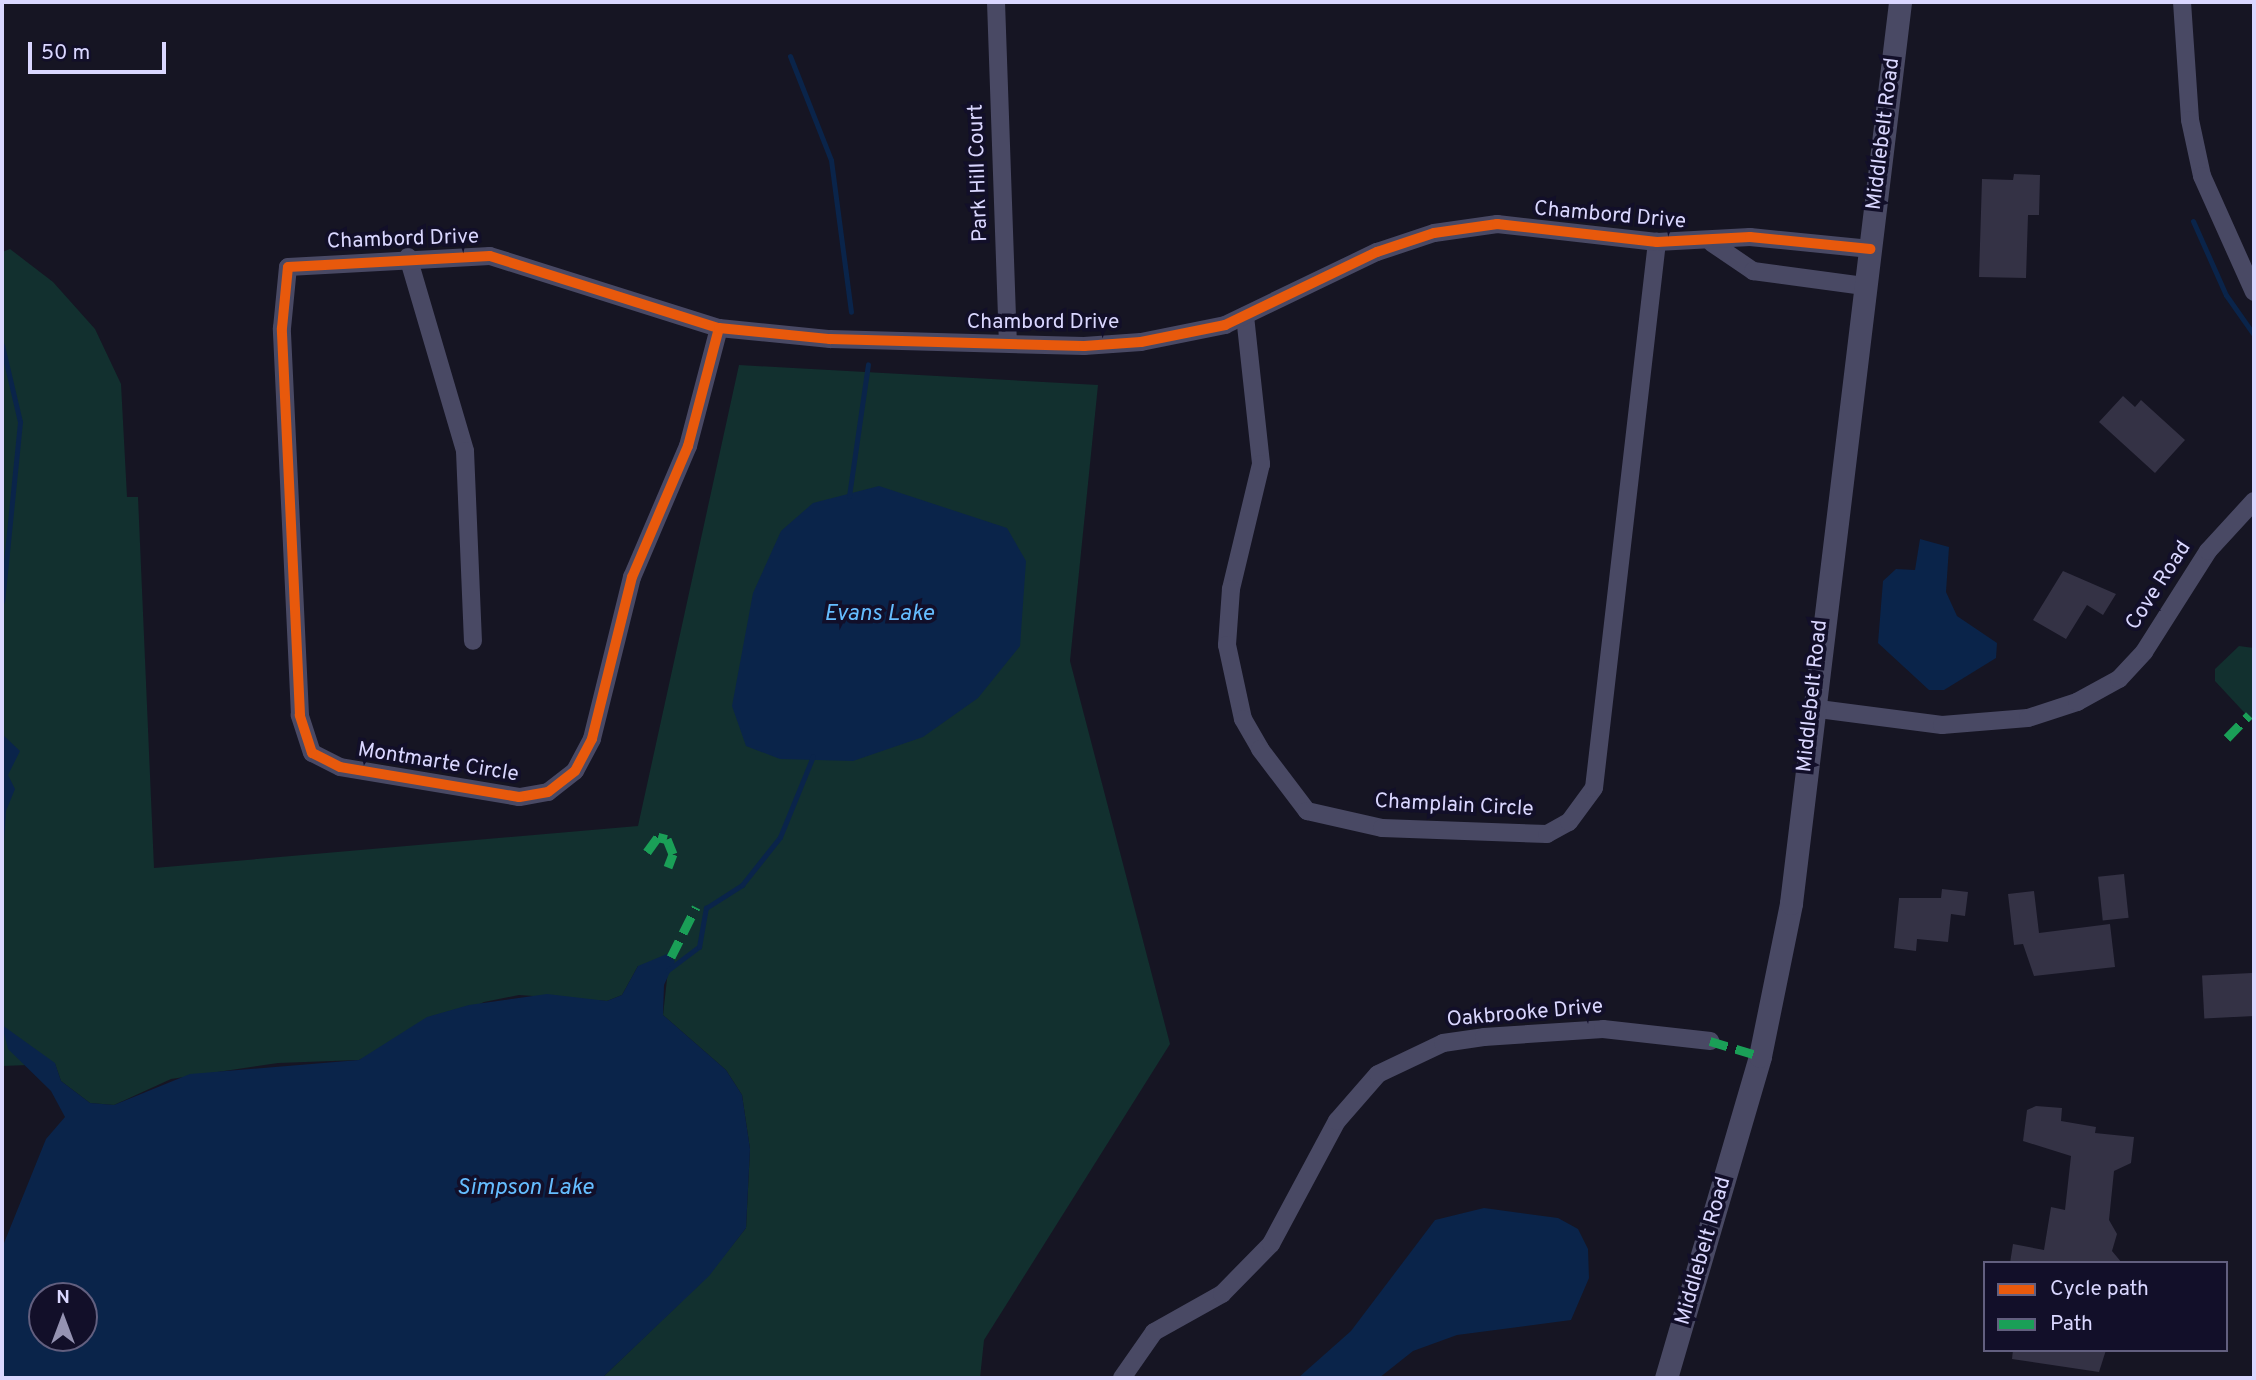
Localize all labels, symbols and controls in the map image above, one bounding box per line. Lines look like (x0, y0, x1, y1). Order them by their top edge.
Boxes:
scale bar (32, 28, 170, 72)
text: 50 m (41, 40, 90, 67)
street label: Middlebelt Road (1862, 57, 1906, 211)
street label: Park Hill Court (964, 104, 994, 242)
street label: Chambord Drive (1533, 197, 1687, 235)
street label: Chambord Drive (326, 225, 480, 255)
street label: Chambord Drive (967, 310, 1119, 336)
street label: Cove Road (2121, 537, 2197, 635)
water label: Evans Lake (824, 601, 934, 629)
street label: Middlebelt Road (1792, 619, 1834, 773)
street label: Montmarte Circle (356, 738, 520, 788)
street label: Champlain Circle (1374, 789, 1534, 823)
street label: Oakbrooke Drive (1446, 995, 1604, 1033)
street label: Middlebelt Road (1671, 1174, 1737, 1328)
water label: Simpson Lake (457, 1175, 593, 1203)
legend (1983, 1261, 2228, 1352)
text: Cycle path (2050, 1276, 2149, 1303)
north arrow (28, 1282, 98, 1352)
text: N (56, 1286, 70, 1310)
text: Path (2050, 1311, 2093, 1338)

